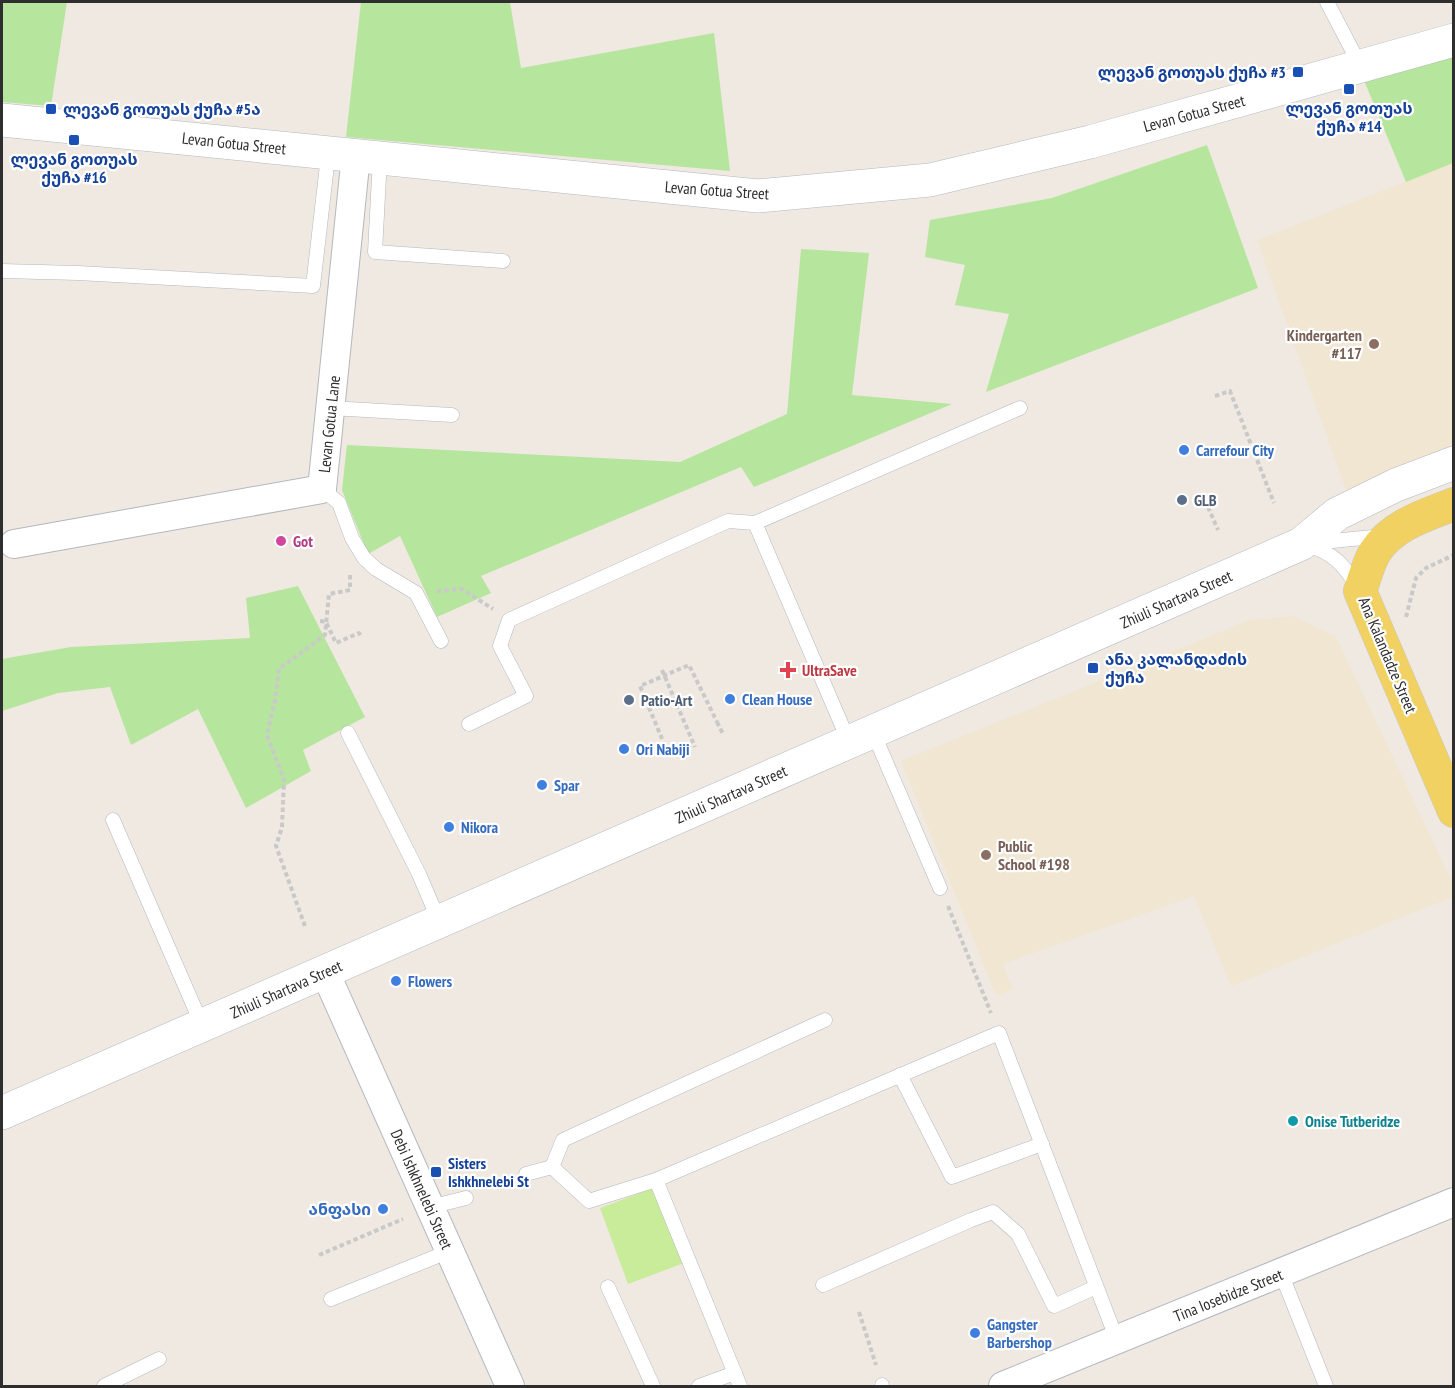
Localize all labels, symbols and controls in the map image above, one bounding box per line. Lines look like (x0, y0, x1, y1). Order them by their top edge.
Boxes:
place label: ლევან გოთუას ქუჩა #3 (1098, 62, 1286, 83)
marker: ლევან გოთუას ქუჩა #3 (1291, 65, 1305, 79)
marker: ლევან გოთუას ქუჩა #14 (1342, 82, 1356, 96)
street label: Levan Gotua Street (1141, 90, 1248, 136)
place label: ლევან გოთუას ქუჩა #14 (1285, 98, 1413, 136)
place label: ლევან გოთუას ქუჩა #5ა (63, 99, 261, 120)
marker: ლევან გოთუას ქუჩა #5ა (44, 102, 58, 116)
street label: Levan Gotua Street (181, 128, 288, 158)
marker: ლევან გოთუას ქუჩა #16 (67, 133, 81, 147)
place label: ლევან გოთუას ქუჩა #16 (10, 149, 138, 187)
street label: Levan Gotua Street (664, 176, 770, 204)
place label: Kindergarten #117 (1287, 325, 1362, 363)
marker: Kindergarten #117 (1367, 337, 1381, 351)
street label: Levan Gotua Lane (314, 374, 344, 474)
place label: Carrefour City (1196, 440, 1275, 460)
marker: Carrefour City (1177, 443, 1191, 457)
place label: GLB (1194, 490, 1217, 510)
marker: GLB (1175, 493, 1189, 507)
place label: Got (293, 531, 313, 551)
marker: Got (274, 534, 288, 548)
street label: Zhiuli Shartava Street (1117, 565, 1235, 633)
street label: Ana Kalandadze Street (1354, 594, 1422, 717)
place label: ანა კალანდაძის ქუჩა (1105, 649, 1247, 687)
place label: UltraSave (802, 660, 857, 680)
marker: UltraSave (779, 661, 797, 679)
marker: ანა კალანდაძის ქუჩა (1086, 661, 1100, 675)
place label: Clean House (742, 689, 813, 709)
place label: Patio-Art (641, 690, 693, 710)
marker: Clean House (723, 692, 737, 706)
marker: Patio-Art (622, 693, 636, 707)
place label: Ori Nabiji (636, 739, 690, 759)
marker: Ori Nabiji (617, 742, 631, 756)
street label: Zhiuli Shartava Street (672, 760, 790, 828)
place label: Spar (554, 775, 580, 795)
marker: Spar (535, 778, 549, 792)
place label: Nikora (461, 817, 498, 837)
marker: Nikora (442, 820, 456, 834)
place label: Public School #198 (998, 836, 1070, 874)
marker: Public School #198 (979, 848, 993, 862)
street label: Zhiuli Shartava Street (227, 955, 345, 1023)
place label: Flowers (408, 971, 453, 991)
marker: Flowers (389, 974, 403, 988)
place label: Onise Tutberidze (1305, 1111, 1400, 1131)
marker: Onise Tutberidze (1286, 1114, 1300, 1128)
street label: Debi Ishkhnelebi Street (387, 1126, 458, 1253)
place label: Sisters Ishkhnelebi St (448, 1153, 529, 1191)
marker: Sisters Ishkhnelebi St (429, 1165, 443, 1179)
place label: ანფასი (309, 1199, 371, 1219)
marker: ანფასი (376, 1202, 390, 1216)
street label: Tina Iosebidze Street (1170, 1264, 1286, 1326)
place label: Gangster Barbershop (987, 1314, 1052, 1352)
marker: Gangster Barbershop (968, 1326, 982, 1340)

